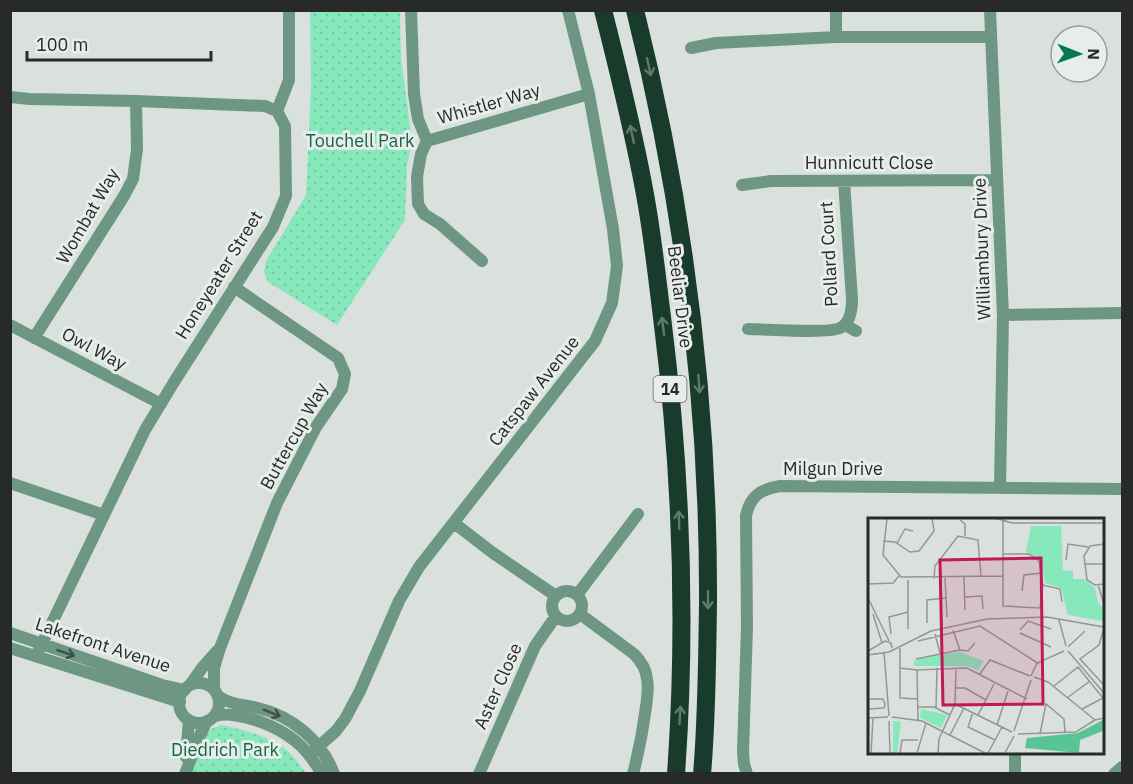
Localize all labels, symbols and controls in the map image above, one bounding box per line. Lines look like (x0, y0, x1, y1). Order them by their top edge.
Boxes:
scale bar (27, 24, 212, 62)
north arrow (1049, 24, 1109, 84)
text: 100 m (36, 33, 88, 56)
text: N (1084, 48, 1104, 60)
one-way arrow (643, 58, 655, 77)
street label: Whistler Way (435, 78, 543, 129)
one-way arrow (626, 124, 637, 144)
park label: Touchell Park (306, 129, 415, 152)
street label: Hunnicutt Close (805, 151, 933, 174)
street label: Wombat Way (51, 164, 124, 268)
street label: Williambury Drive (968, 177, 995, 321)
street label: Pollard Court (814, 201, 843, 307)
street label: Honeyeater Street (170, 206, 267, 343)
street label: Beeliar Drive (663, 244, 698, 350)
one-way arrow (657, 317, 668, 336)
street label: Owl Way (58, 322, 131, 375)
street label: Catspaw Avenue (483, 331, 584, 451)
one-way arrow (694, 374, 705, 393)
road number: 14 (654, 376, 686, 402)
street label: Buttercup Way (255, 378, 333, 493)
street label: Milgun Drive (783, 457, 883, 480)
one-way arrow (673, 511, 684, 531)
inset map (868, 518, 1103, 754)
one-way arrow (702, 589, 714, 609)
street label: Lakefront Avenue (33, 612, 174, 677)
street label: Aster Close (468, 639, 527, 732)
one-way arrow (56, 648, 75, 659)
one-way arrow (674, 706, 685, 726)
one-way arrow (262, 708, 281, 719)
park label: Diedrich Park (171, 738, 279, 761)

